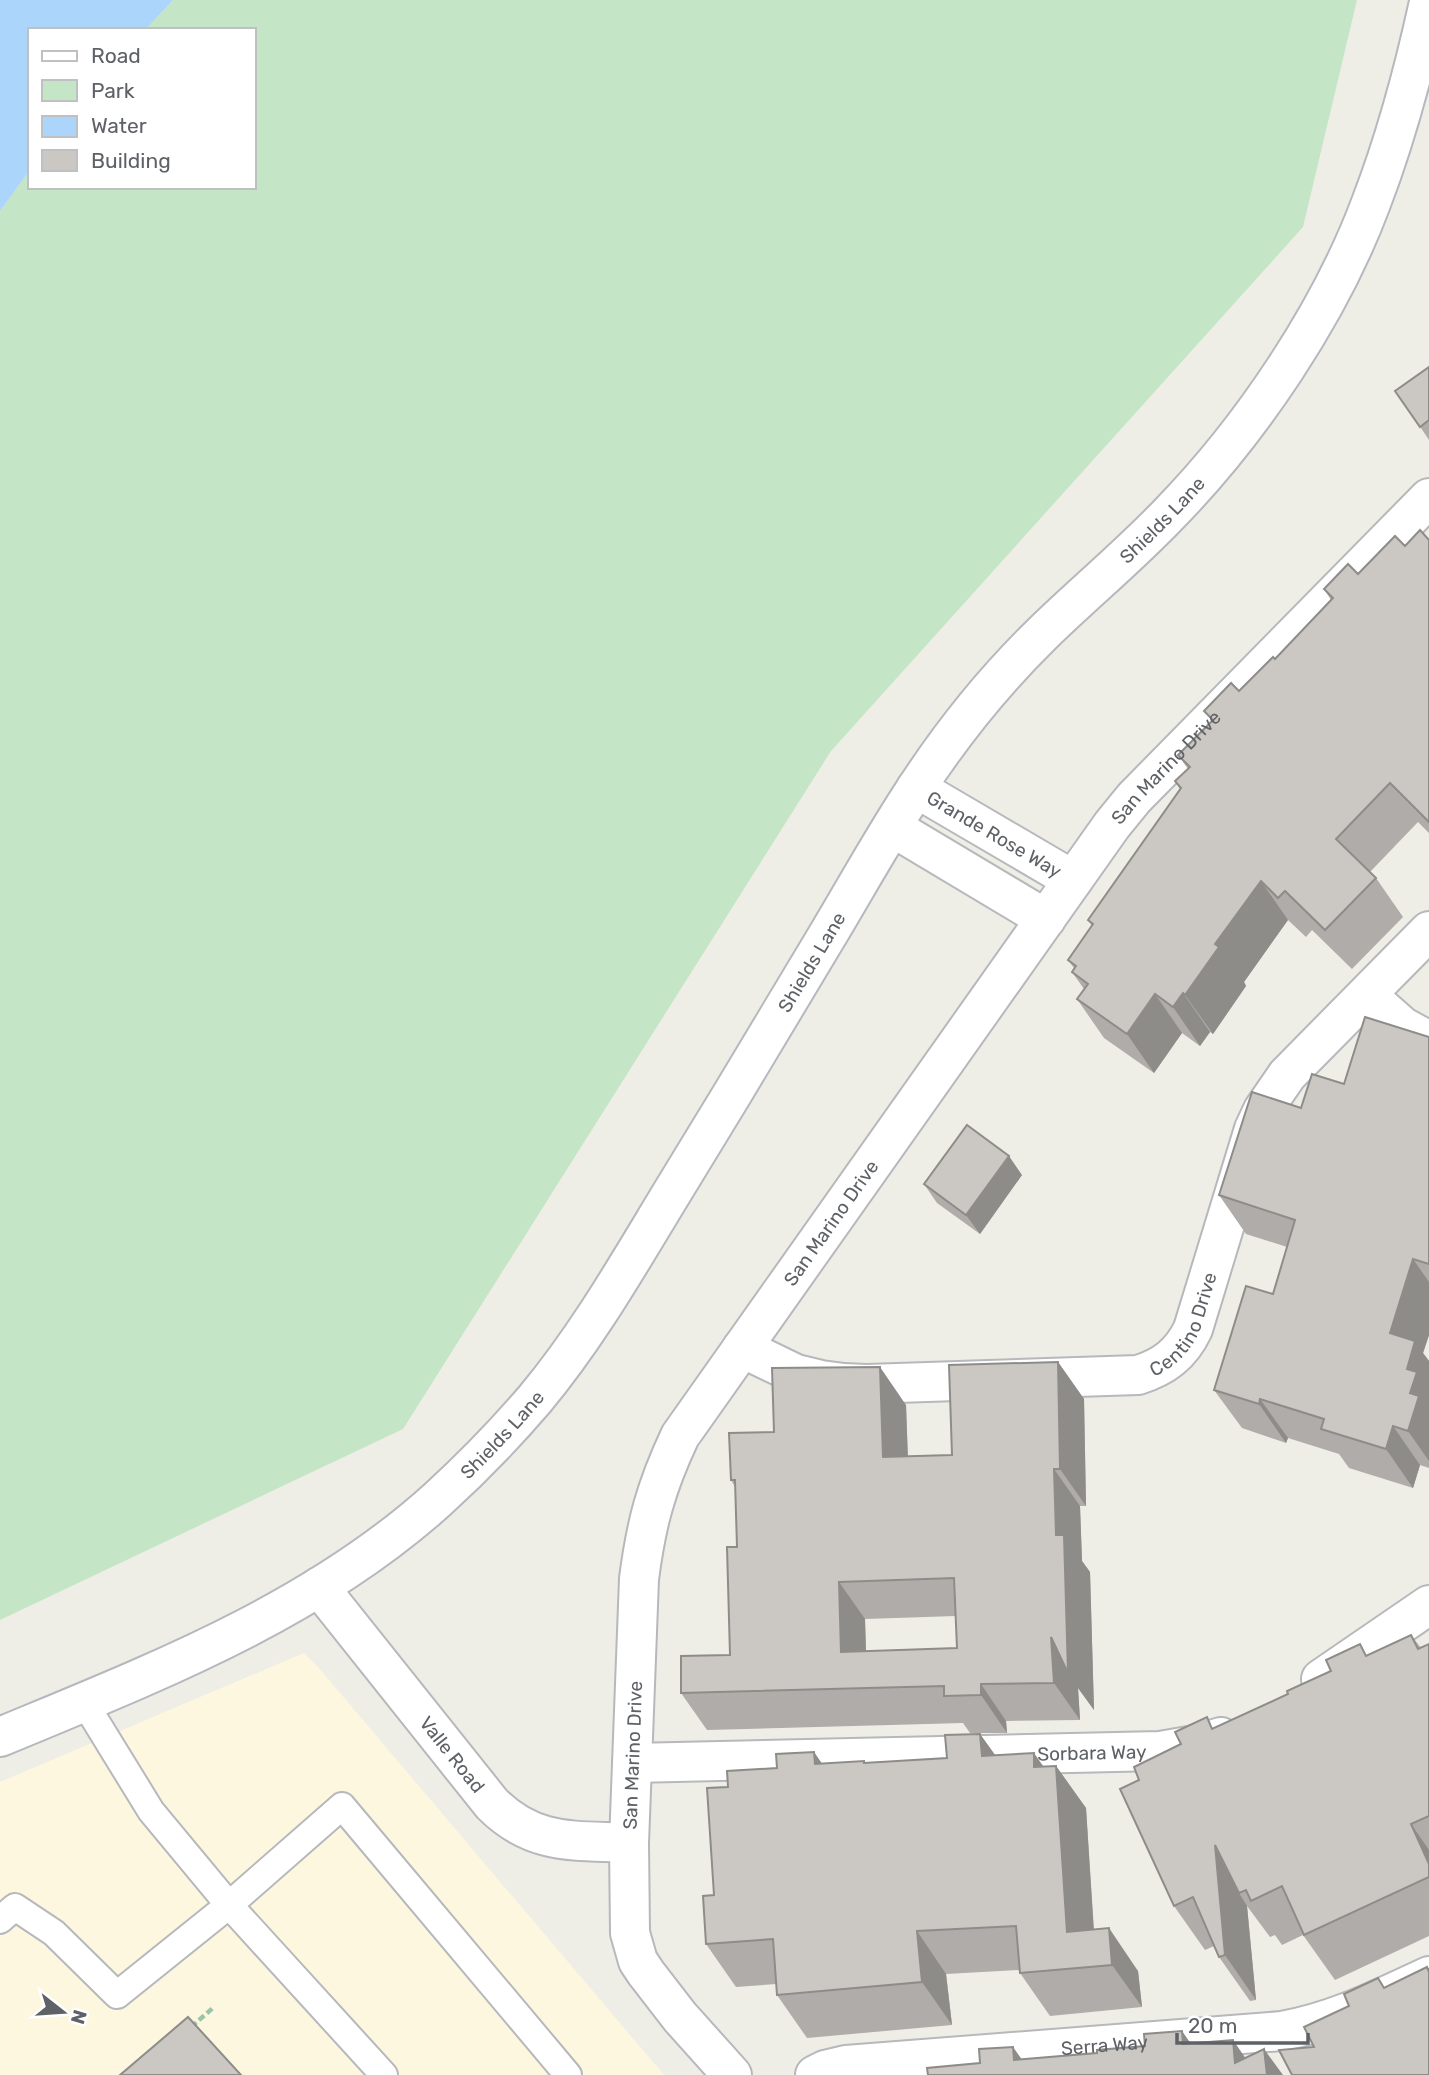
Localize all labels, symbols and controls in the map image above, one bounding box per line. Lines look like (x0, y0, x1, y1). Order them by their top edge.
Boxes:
legend (28, 28, 256, 189)
text: Road (91, 43, 141, 68)
text: Park (91, 78, 135, 103)
text: Water (91, 113, 147, 138)
text: Building (91, 148, 171, 173)
street label: Shields Lane (1115, 472, 1210, 568)
street label: San Marino Drive (1106, 705, 1225, 829)
street label: Grande Rose Way (923, 786, 1066, 882)
street label: Shields Lane (773, 908, 850, 1016)
street label: San Marino Drive (779, 1155, 883, 1290)
street label: Centino Drive (1145, 1269, 1221, 1381)
street label: Shields Lane (455, 1386, 549, 1483)
street label: San Marino Drive (618, 1680, 647, 1830)
street label: Valle Road (415, 1711, 490, 1797)
street label: Sorbara Way (1037, 1740, 1147, 1765)
north arrow (28, 1977, 98, 2047)
scale bar (1177, 2002, 1308, 2046)
text: N (66, 2007, 92, 2027)
text: 20 m (1188, 2013, 1237, 2038)
street label: Serra Way (1060, 2030, 1149, 2060)

